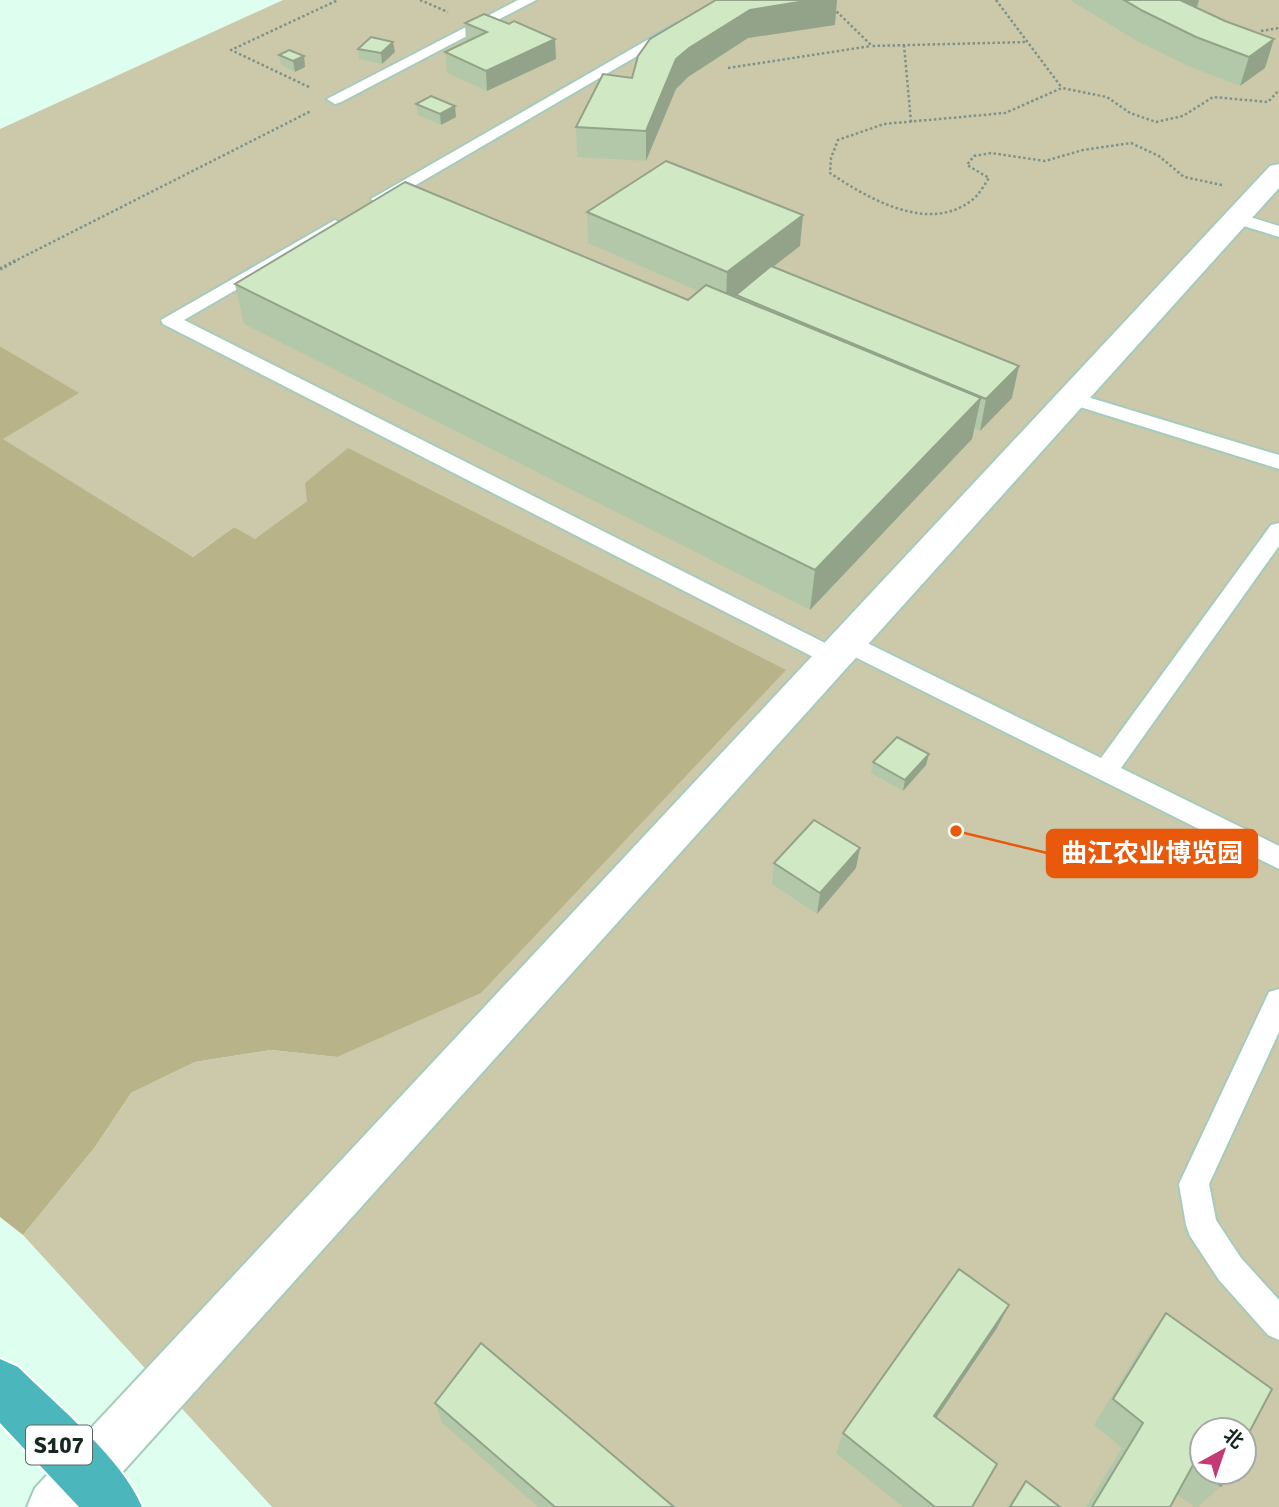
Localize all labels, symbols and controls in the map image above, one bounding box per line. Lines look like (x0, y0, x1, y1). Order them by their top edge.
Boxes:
callout: 曲江农业博览园 (1047, 830, 1257, 877)
text: 曲江农业博览园 (1061, 838, 1243, 870)
north arrow (1188, 1416, 1258, 1486)
text: 北 (1218, 1423, 1248, 1454)
road number: S107 (26, 1426, 92, 1464)

